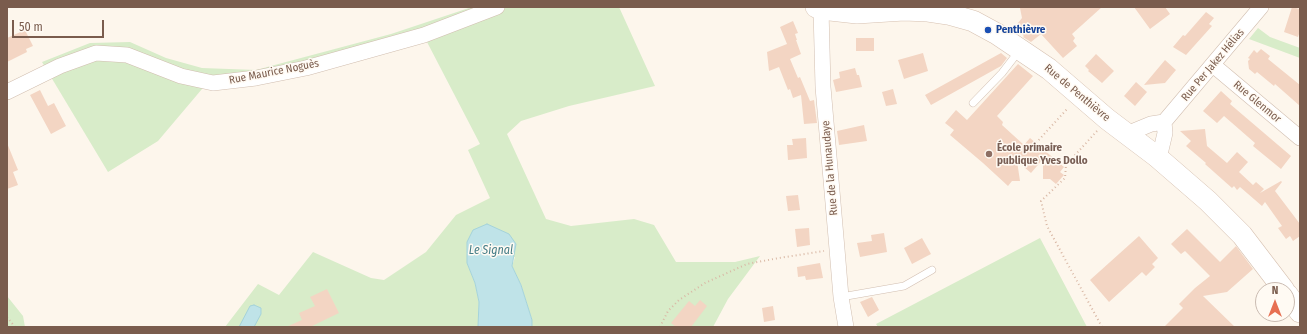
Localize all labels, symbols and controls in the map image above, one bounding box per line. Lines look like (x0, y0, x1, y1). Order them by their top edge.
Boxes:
scale bar (14, 12, 106, 38)
text: 50 m (19, 20, 43, 34)
place label: Penthièvre (996, 23, 1045, 37)
marker: Penthièvre (983, 25, 993, 35)
street label: Rue Per Jakez Hélias (1179, 26, 1247, 104)
street label: Rue Maurice Noguès (228, 57, 320, 87)
street label: Rue de Penthièvre (1041, 62, 1113, 124)
street label: Rue Glenmor (1230, 78, 1284, 126)
street label: Rue de la Hunaudaye (819, 120, 841, 216)
place label: École primaire publique Yves Dollo (997, 141, 1088, 167)
marker: École primaire publique Yves Dollo (984, 149, 994, 159)
water label: Le Signal (469, 244, 513, 258)
north arrow (1255, 282, 1295, 322)
text: N (1272, 284, 1278, 297)

